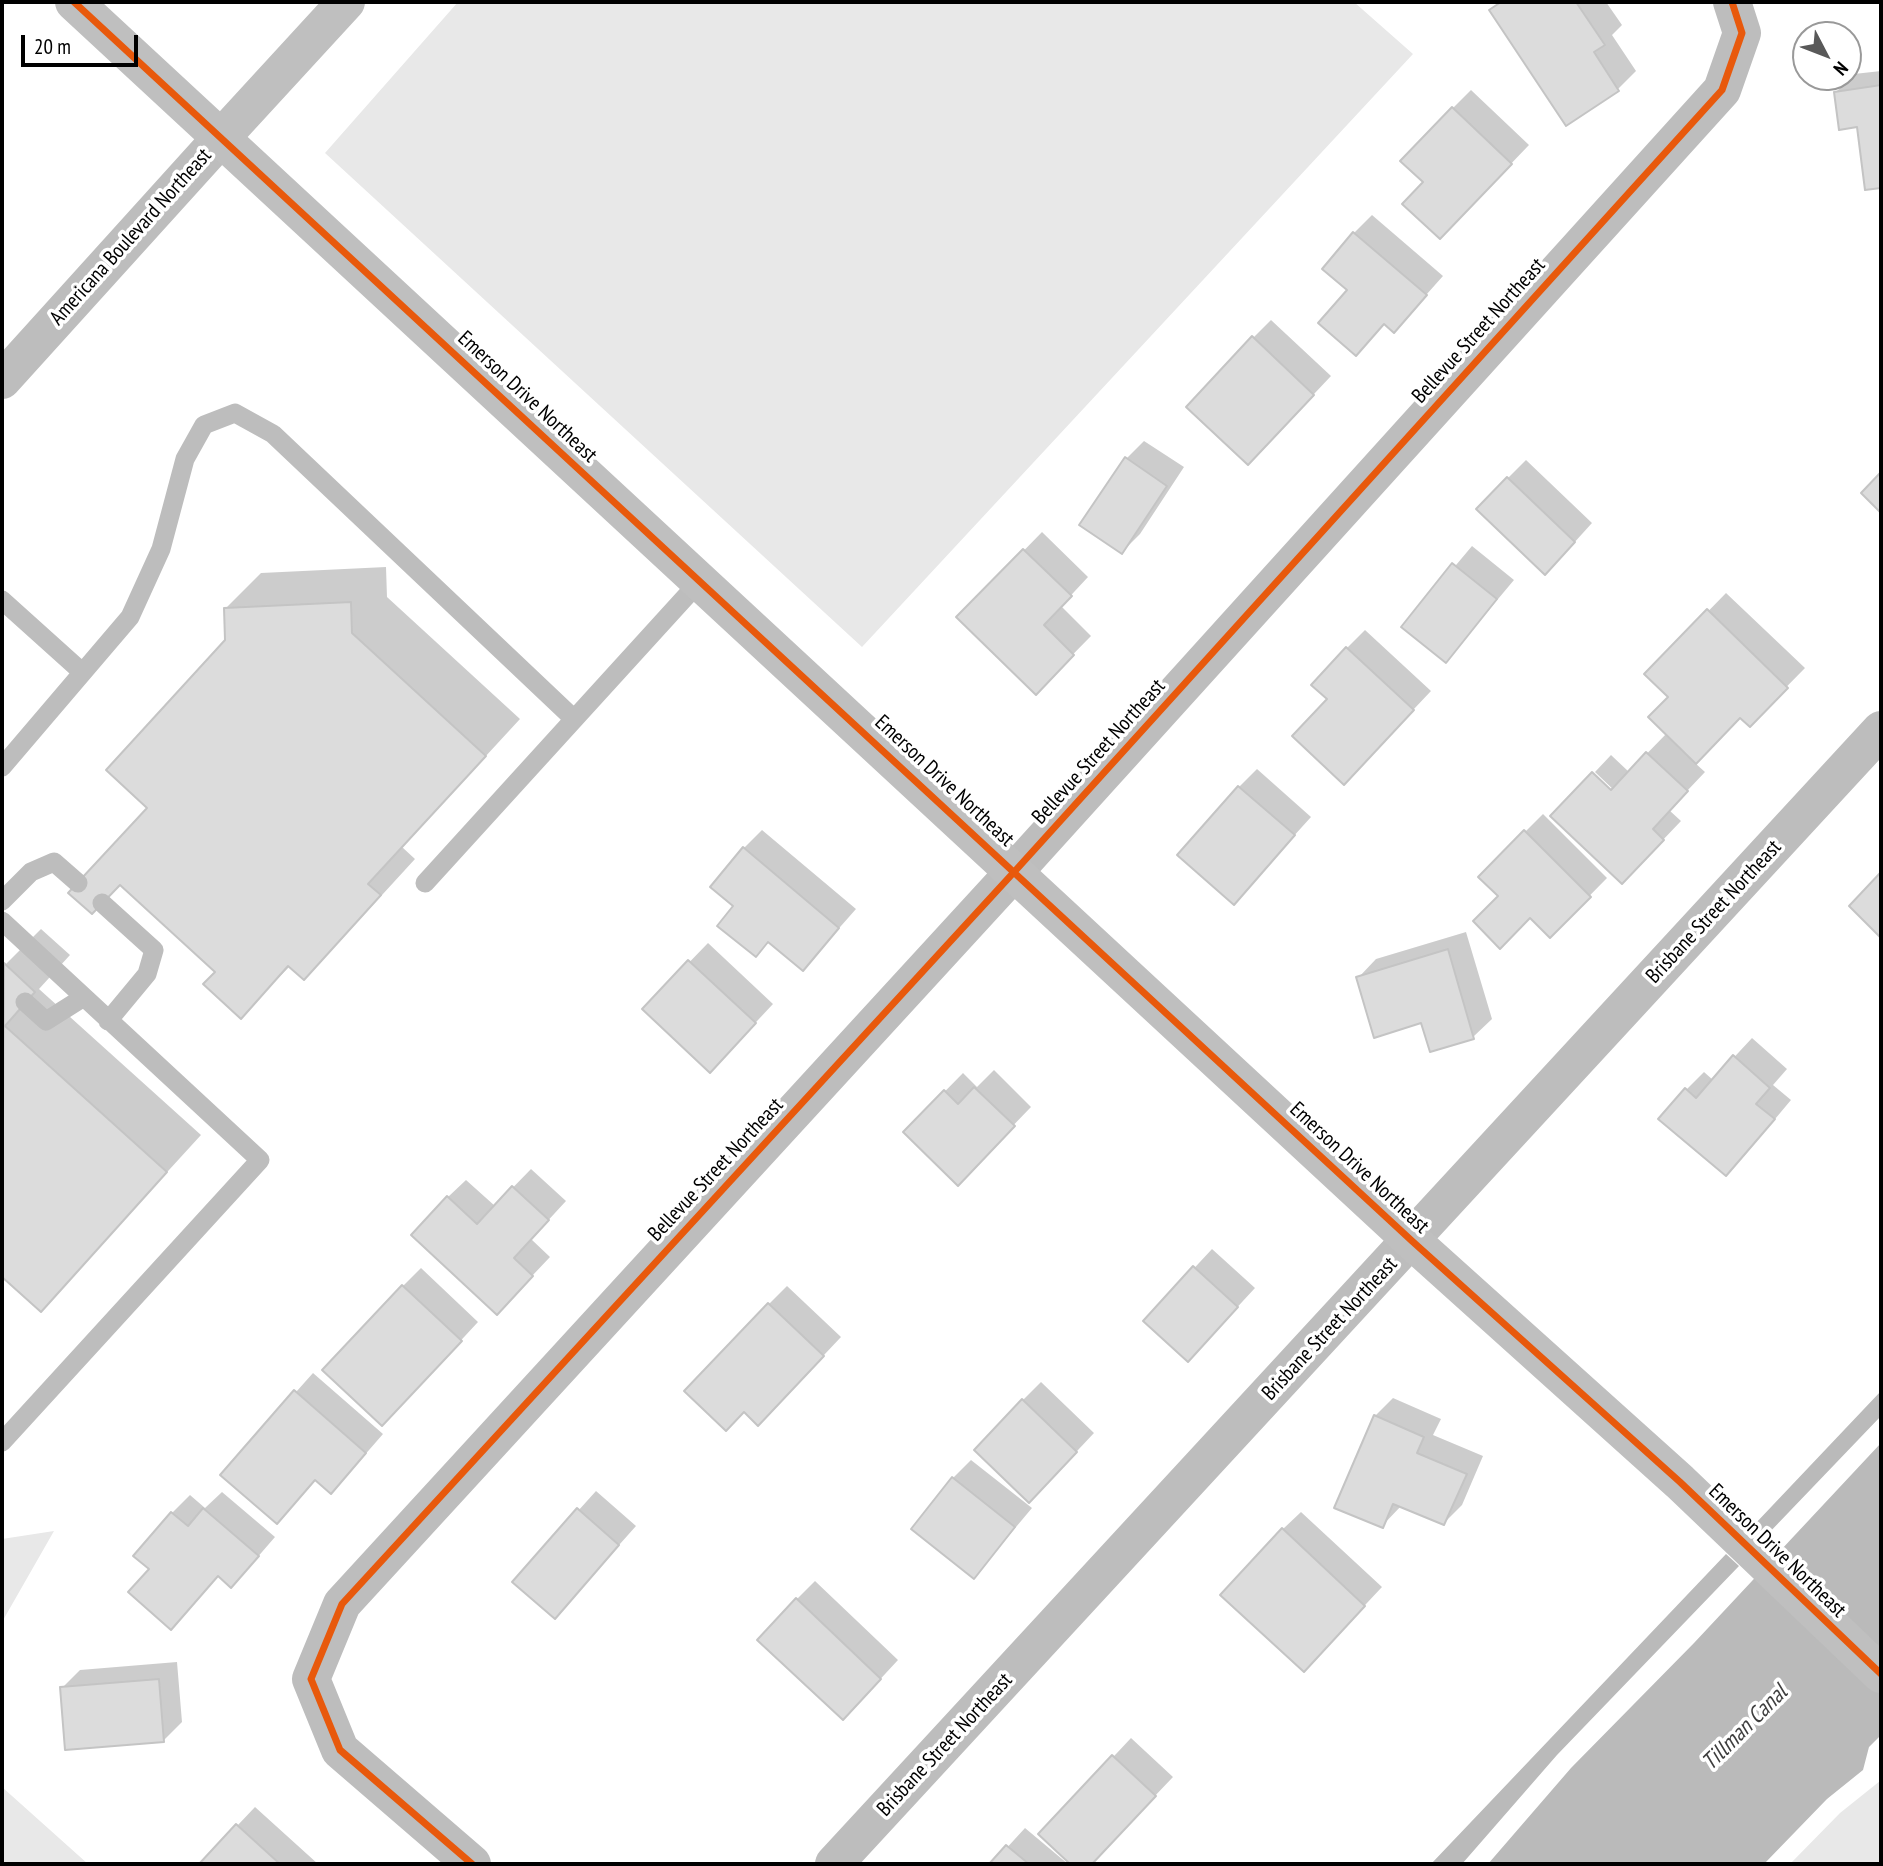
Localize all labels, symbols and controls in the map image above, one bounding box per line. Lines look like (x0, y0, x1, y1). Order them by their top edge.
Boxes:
scale bar (24, 21, 142, 65)
north arrow (1792, 21, 1862, 91)
text: 20 m (34, 33, 71, 60)
text: N (1829, 57, 1853, 81)
street label: Americana Boulevard Northeast (45, 143, 217, 331)
street label: Bellevue Street Northeast (1407, 253, 1551, 409)
street label: Emerson Drive Northeast (452, 326, 602, 468)
street label: Bellevue Street Northeast (1027, 674, 1171, 830)
street label: Emerson Drive Northeast (869, 710, 1019, 852)
street label: Brisbane Street Northeast (1641, 835, 1787, 989)
street label: Bellevue Street Northeast (643, 1093, 789, 1247)
street label: Emerson Drive Northeast (1284, 1097, 1434, 1239)
street label: Brisbane Street Northeast (1257, 1252, 1403, 1406)
street label: Emerson Drive Northeast (1703, 1479, 1851, 1623)
street label: Brisbane Street Northeast (872, 1668, 1018, 1822)
water label: Tillman Canal (1697, 1680, 1793, 1776)

